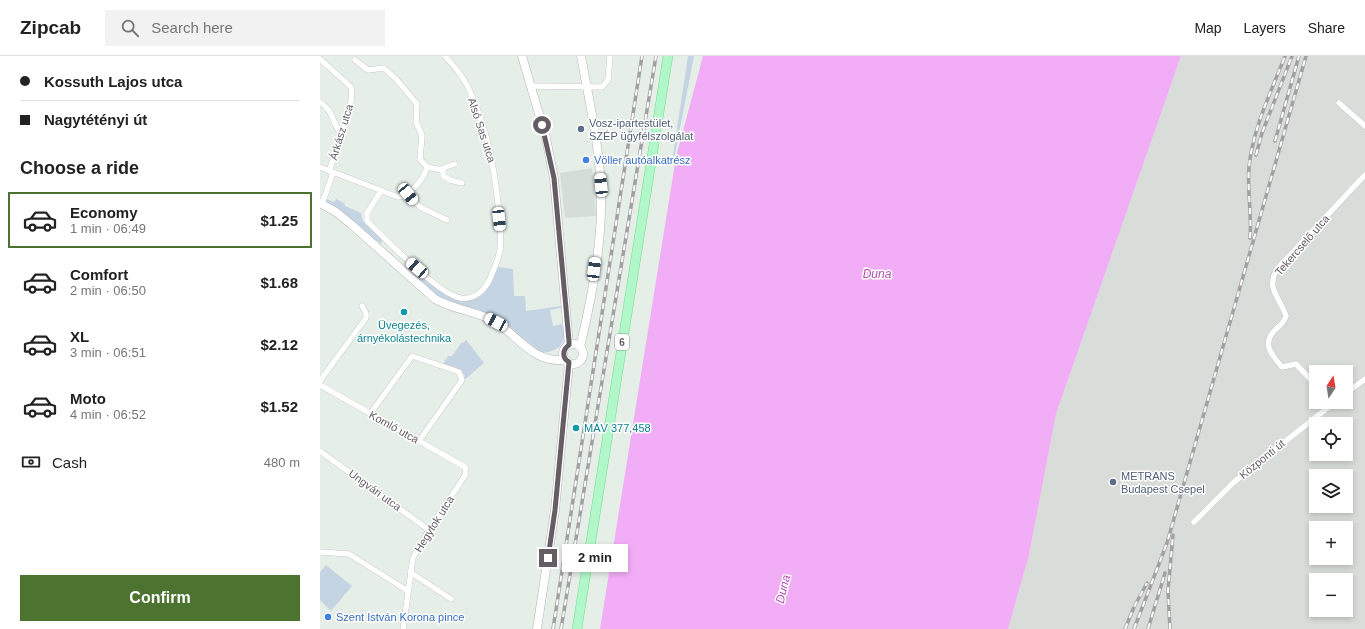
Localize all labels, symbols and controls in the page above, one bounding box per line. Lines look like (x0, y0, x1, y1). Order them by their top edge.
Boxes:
search box (105, 10, 385, 46)
text: Zipcab (20, 17, 81, 38)
icon: search (119, 17, 141, 39)
text: Search here (151, 19, 233, 36)
text: Map (1194, 20, 1222, 36)
text: Layers (1244, 20, 1286, 36)
text: Share (1308, 20, 1345, 36)
text: Kossuth Lajos utca (44, 73, 182, 90)
street label: Alsó Sas utca (466, 96, 498, 165)
street label: Árkász utca (327, 102, 355, 161)
text: Nagytétényi út (44, 111, 147, 128)
route start (533, 116, 551, 134)
place label: Vosz-ipartestület, SZÉP ügyfélszolgálat (589, 117, 693, 142)
marker: Vosz-ipartestület, SZÉP ügyfélszolgálat (576, 124, 586, 134)
place label: Völler autóalkatrész (594, 154, 691, 166)
marker: Völler autóalkatrész (581, 155, 591, 165)
text: Choose a ride (20, 158, 139, 178)
car (594, 172, 608, 198)
car (396, 181, 420, 207)
icon: car (22, 202, 58, 238)
text: Economy (70, 204, 138, 221)
car (492, 206, 506, 232)
text: $1.25 (260, 212, 298, 229)
street label: Tekercselő utca (1272, 212, 1332, 278)
text: 1 min · 06:49 (70, 221, 146, 236)
car (404, 256, 430, 280)
car (587, 256, 601, 282)
icon: car (22, 264, 58, 300)
text: Comfort (70, 266, 128, 283)
water label: Duna (863, 267, 892, 281)
text: $1.68 (260, 274, 298, 291)
text: 2 min · 06:50 (70, 283, 146, 298)
marker: Üvegezés, árnyékolástechnika (399, 307, 409, 317)
car (483, 311, 509, 333)
place label: Üvegezés, árnyékolástechnika (357, 319, 452, 344)
icon: car (22, 326, 58, 362)
text: XL (70, 328, 89, 345)
road number: 6 (615, 334, 629, 350)
text: $2.12 (260, 336, 298, 353)
text: 3 min · 06:51 (70, 345, 146, 360)
north arrow (1309, 365, 1353, 409)
map controls (1309, 365, 1353, 617)
icon: car (22, 388, 58, 424)
text: Moto (70, 390, 106, 407)
text: $1.52 (260, 398, 298, 415)
text: 4 min · 06:52 (70, 407, 146, 422)
street label: Komló utca (367, 408, 422, 446)
button: locate (1309, 417, 1353, 461)
place label: MÁV 377,458 (584, 422, 651, 434)
marker: MÁV 377,458 (571, 423, 581, 433)
street label: Központi út (1237, 437, 1287, 481)
icon: cash (20, 451, 42, 473)
text: Cash (52, 454, 87, 471)
text: 480 m (264, 455, 300, 470)
street label: Ungvári utca (346, 467, 404, 514)
button: layers (1309, 469, 1353, 513)
place label: METRANS Budapest Csepel (1121, 470, 1205, 495)
marker: METRANS Budapest Csepel (1108, 477, 1118, 487)
street label: Hegyfok utca (412, 493, 457, 554)
button: + (1309, 521, 1353, 565)
callout: 2 min (562, 544, 628, 572)
route end (539, 549, 557, 567)
text: 2 min (578, 550, 612, 565)
water label: Duna (773, 573, 793, 605)
button: − (1309, 573, 1353, 617)
button: Confirm (20, 575, 300, 621)
place label: Szent István Korona pince (336, 611, 464, 623)
marker: Szent István Korona pince (323, 612, 333, 622)

